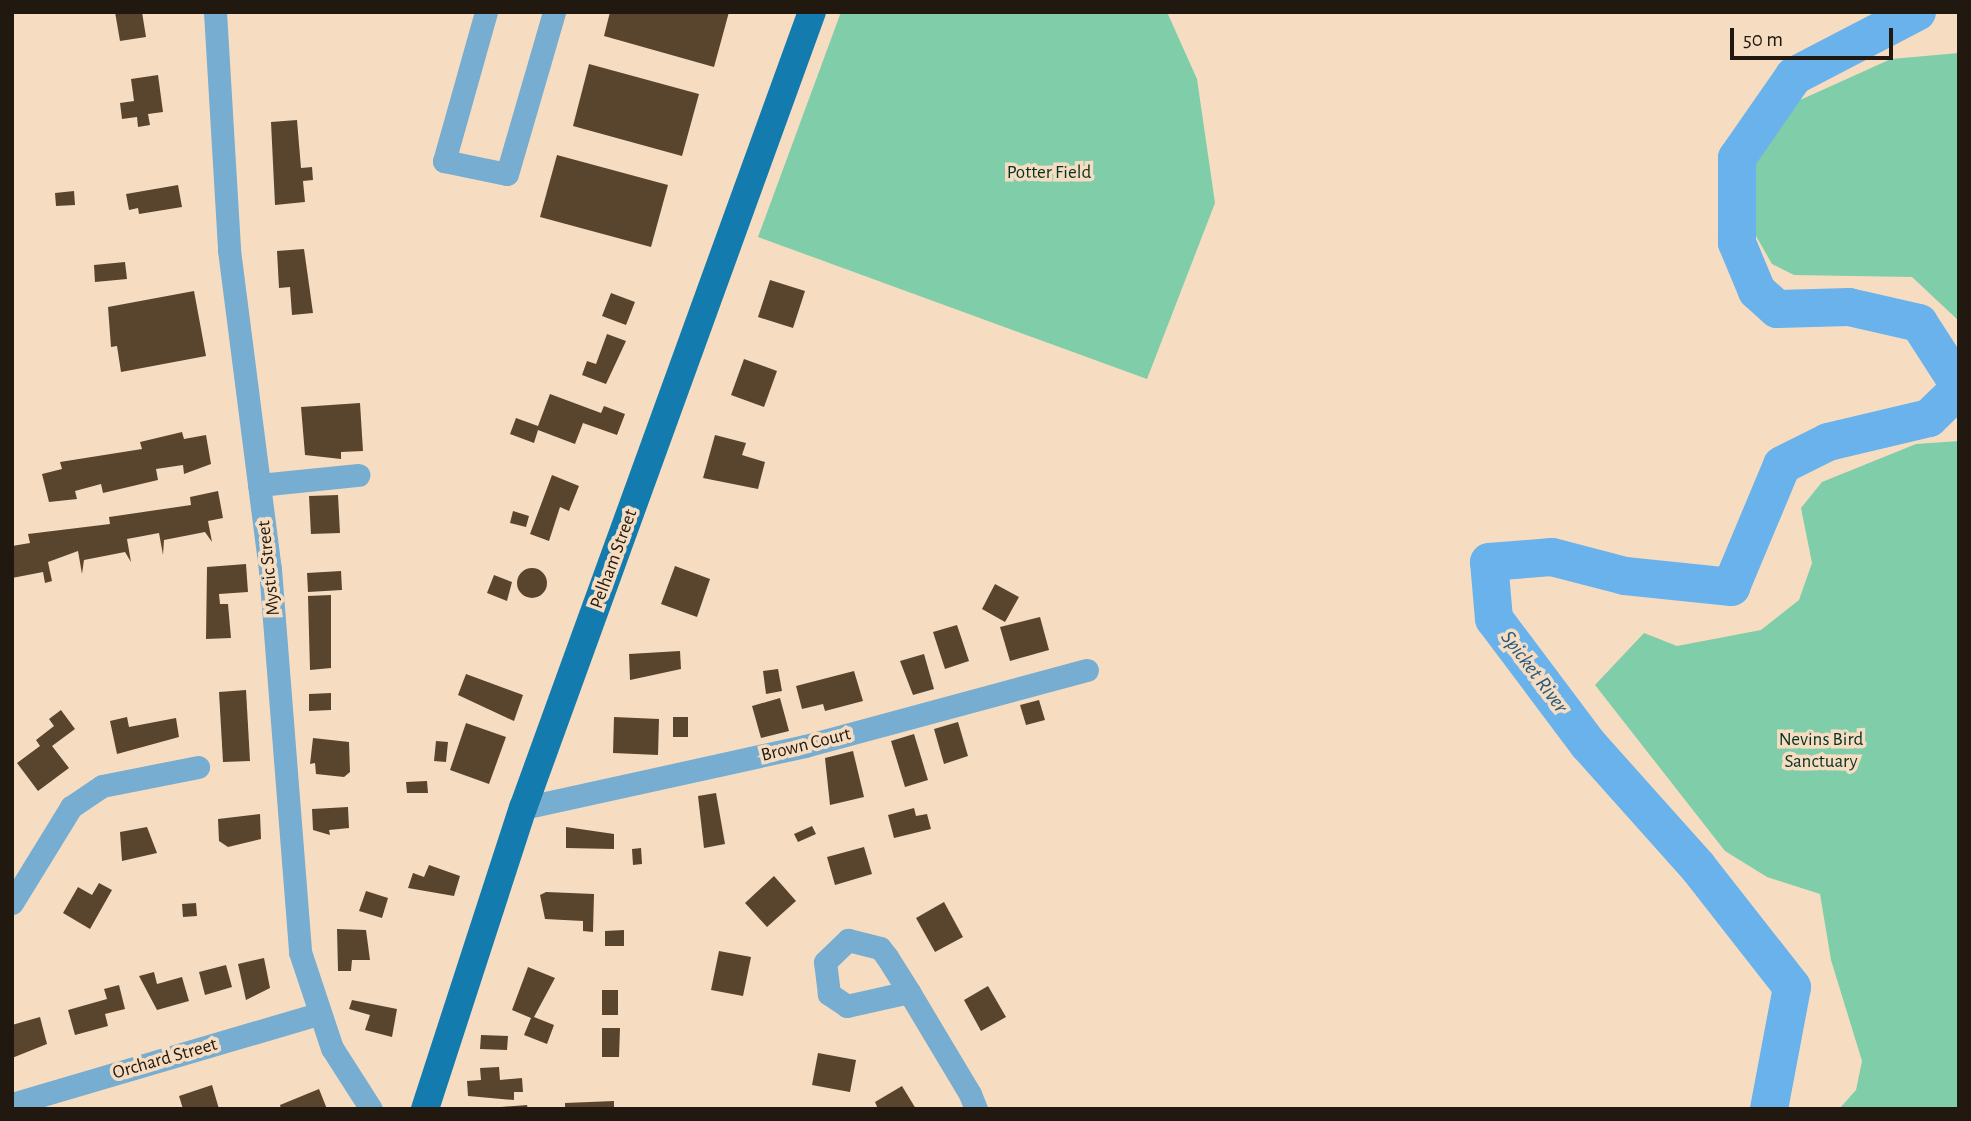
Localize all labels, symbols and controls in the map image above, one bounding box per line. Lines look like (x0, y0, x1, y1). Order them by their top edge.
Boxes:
scale bar (1733, 14, 1896, 58)
text: 50 m (1743, 29, 1783, 50)
park label: Potter Field (1007, 162, 1091, 184)
street label: Pelham Street (585, 506, 643, 612)
street label: Mystic Street (253, 519, 285, 617)
water label: Spicket River (1495, 626, 1573, 718)
street label: Brown Court (759, 723, 853, 767)
park label: Nevins Bird Sanctuary (1779, 729, 1863, 773)
street label: Orchard Street (110, 1033, 220, 1085)

